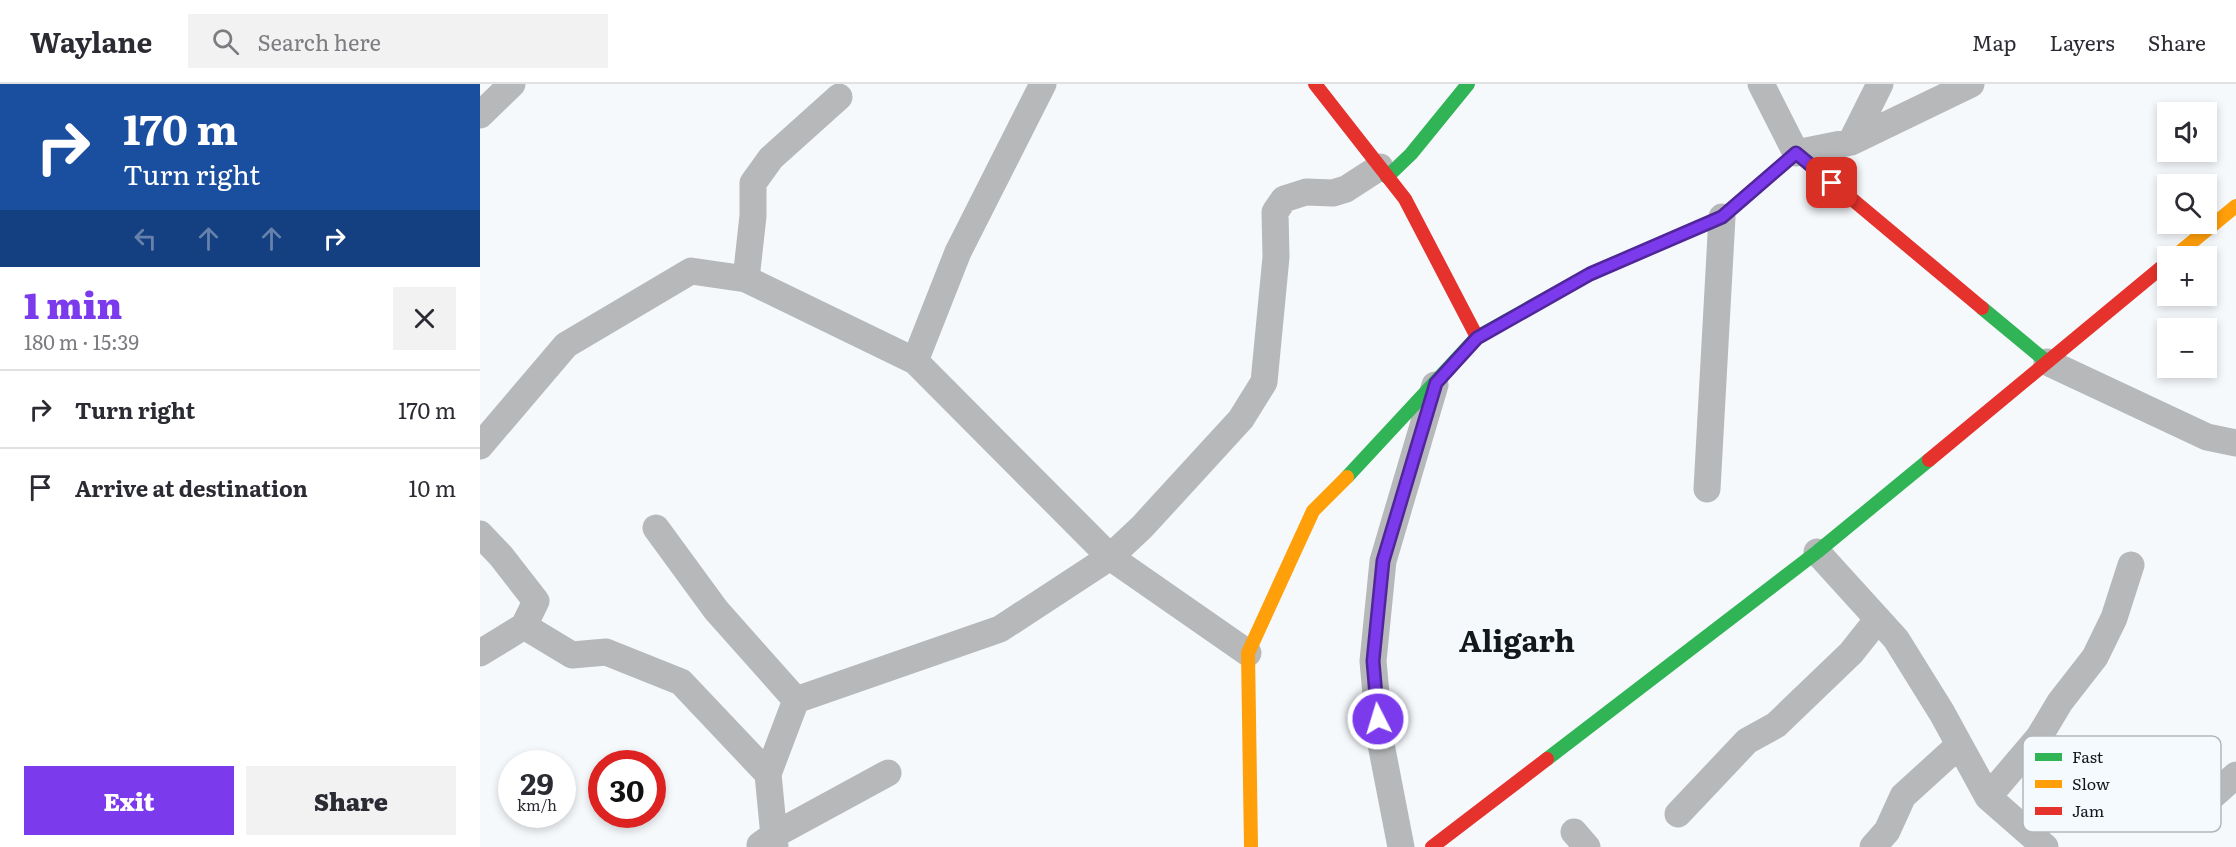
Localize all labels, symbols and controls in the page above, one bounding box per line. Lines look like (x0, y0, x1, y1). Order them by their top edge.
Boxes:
search box (188, 14, 608, 68)
text: Waylane (30, 20, 152, 62)
icon: search (209, 25, 242, 58)
text: Search here (257, 25, 381, 58)
text: Map (1972, 26, 2017, 57)
text: Layers (2050, 26, 2115, 57)
text: Share (2148, 26, 2206, 57)
text: 170 m (123, 96, 238, 158)
map controls (2157, 102, 2217, 378)
button: sound (2157, 102, 2217, 162)
icon: right (24, 108, 102, 186)
text: Turn right (123, 153, 260, 193)
pin (1806, 157, 1857, 208)
icon: arrive (1815, 166, 1848, 199)
button: search (2157, 174, 2217, 234)
icon: left (129, 222, 162, 255)
icon: ahead (192, 222, 225, 255)
icon: ahead (255, 222, 288, 255)
icon: right (318, 222, 351, 255)
button: + (2157, 246, 2217, 306)
text: 1 min (24, 277, 122, 330)
button: close (393, 287, 456, 350)
button: − (2157, 318, 2217, 378)
text: 180 m · 15:39 (24, 326, 139, 356)
icon: right (24, 393, 57, 426)
text: Turn right (75, 393, 195, 426)
text: 170 m (398, 393, 456, 426)
icon: arrive (24, 471, 57, 504)
text: Arrive at destination (75, 471, 308, 504)
text: 10 m (409, 471, 456, 504)
district label: Aligarh (1459, 617, 1575, 661)
position arrow (1346, 687, 1410, 751)
legend (2023, 736, 2221, 832)
text: Fast (2072, 744, 2104, 768)
speed limit sign: 30 (588, 750, 666, 828)
text: 29 (520, 760, 554, 804)
button: Exit (24, 766, 234, 835)
button: Share (246, 766, 456, 835)
text: Slow (2072, 771, 2110, 795)
text: km/h (517, 793, 557, 816)
text: Jam (2072, 798, 2105, 822)

